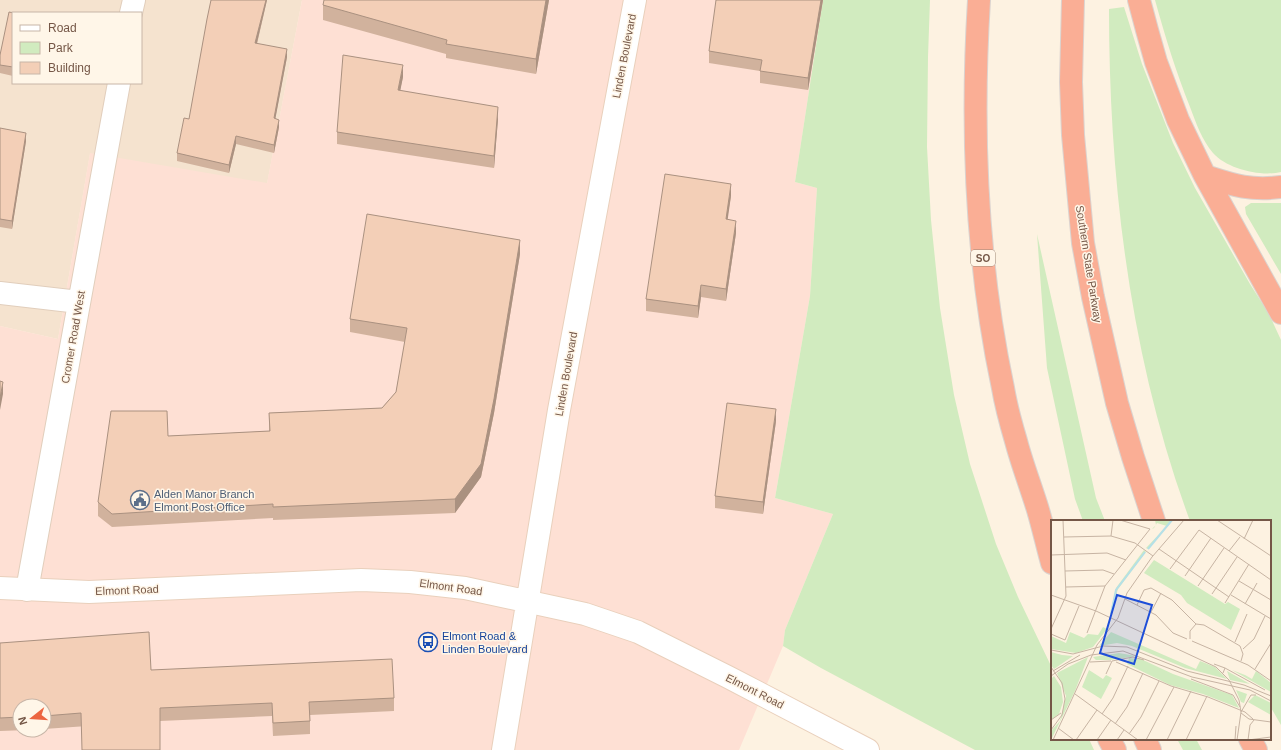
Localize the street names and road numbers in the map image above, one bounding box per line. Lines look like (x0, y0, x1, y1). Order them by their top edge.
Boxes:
street label: Linden Boulevard (610, 13, 638, 99)
street label: Southern State Parkway (1074, 204, 1104, 324)
road number: SO (971, 250, 995, 266)
street label: Cromer Road West (59, 290, 87, 384)
street label: Linden Boulevard (553, 331, 579, 417)
street label: Elmont Road (419, 577, 483, 597)
street label: Elmont Road (95, 583, 159, 597)
street label: Elmont Road (724, 671, 786, 711)

